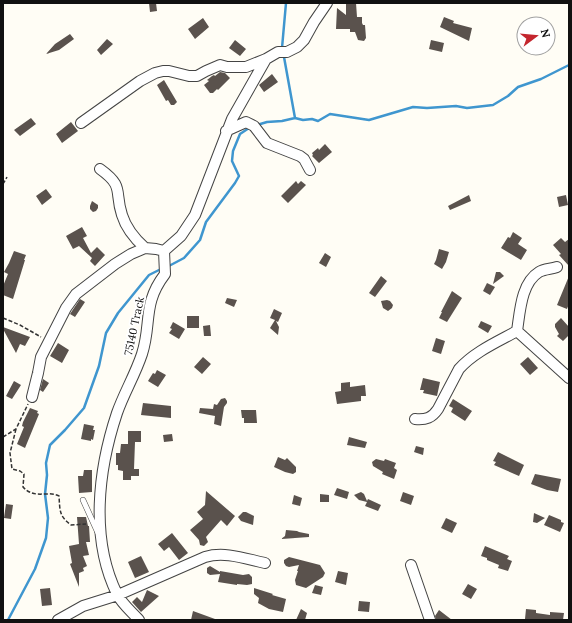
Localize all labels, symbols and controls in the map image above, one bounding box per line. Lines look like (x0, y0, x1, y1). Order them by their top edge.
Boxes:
north arrow (516, 16, 556, 56)
text: N (538, 27, 554, 40)
street label: 75140 Track (121, 295, 147, 357)

